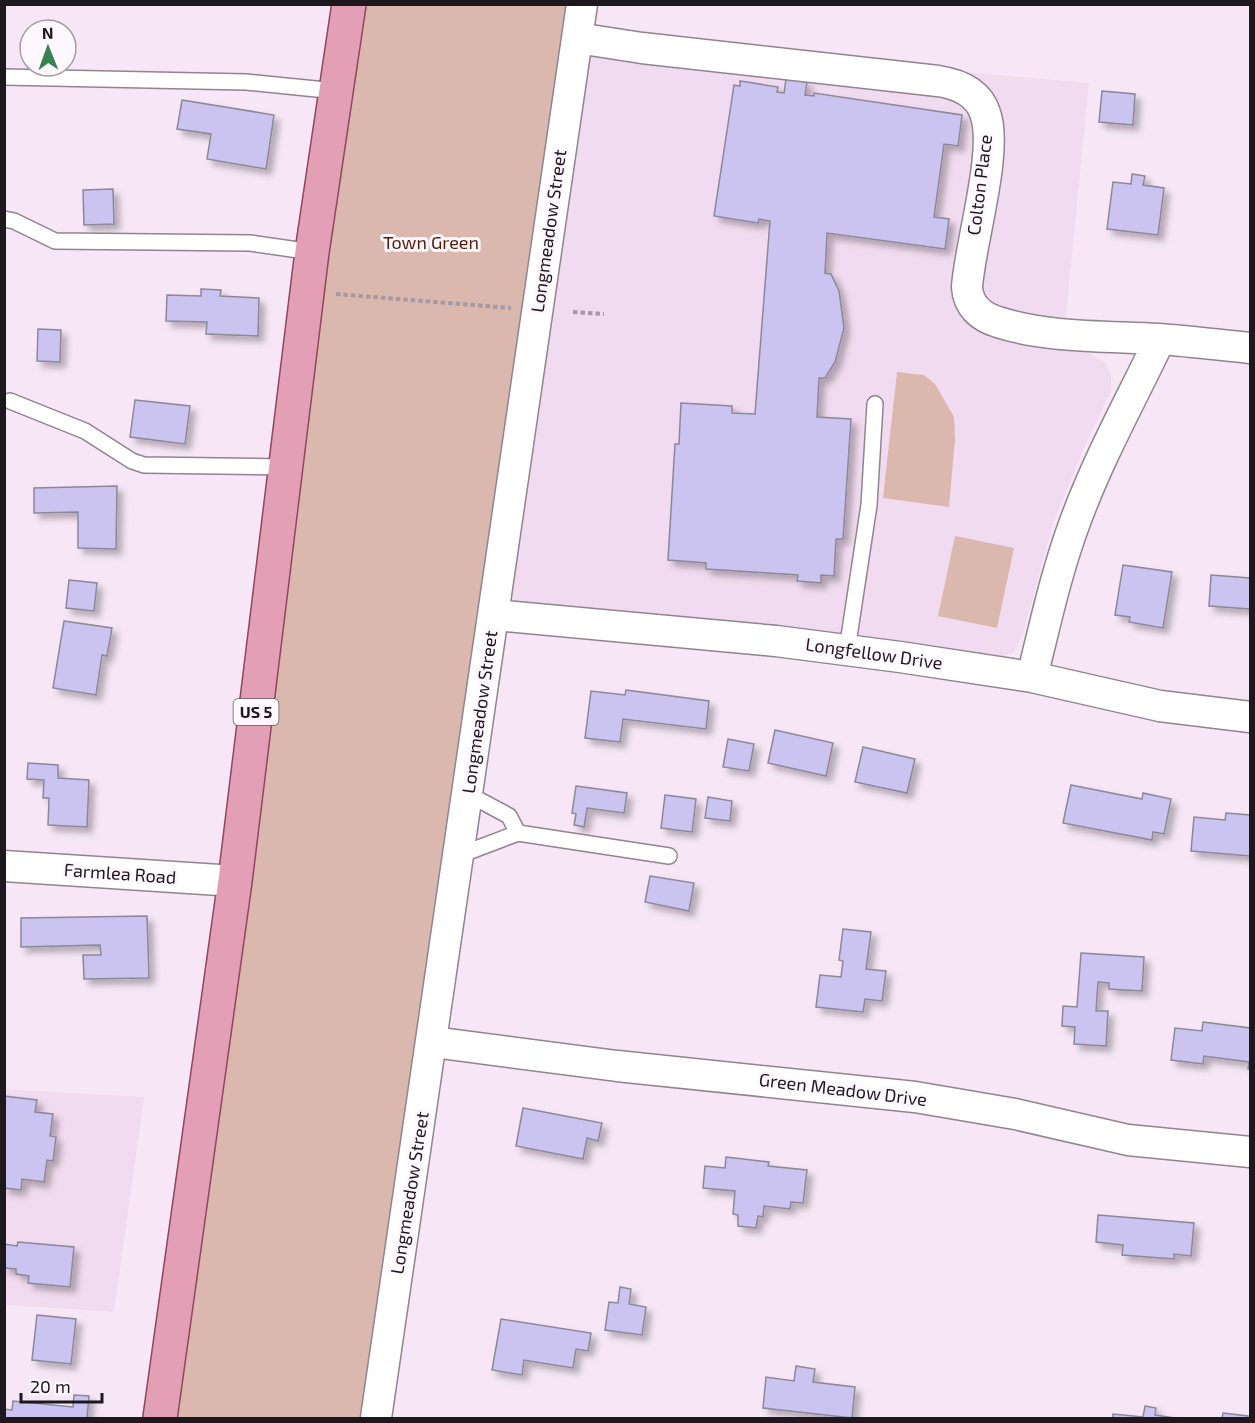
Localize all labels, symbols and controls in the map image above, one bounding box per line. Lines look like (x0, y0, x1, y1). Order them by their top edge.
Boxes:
north arrow (18, 18, 78, 78)
text: N (42, 23, 54, 42)
street label: Colton Place (962, 133, 996, 237)
street label: Longmeadow Street (526, 148, 570, 314)
park label: Town Green (383, 231, 479, 253)
street label: Longmeadow Street (457, 629, 501, 795)
street label: Longfellow Drive (804, 632, 944, 674)
road number: US 5 (234, 699, 278, 725)
street label: Farmlea Road (63, 858, 177, 888)
street label: Green Meadow Drive (758, 1068, 928, 1110)
street label: Longmeadow Street (385, 1110, 433, 1276)
scale bar (21, 1366, 102, 1404)
text: 20 m (30, 1375, 71, 1397)

